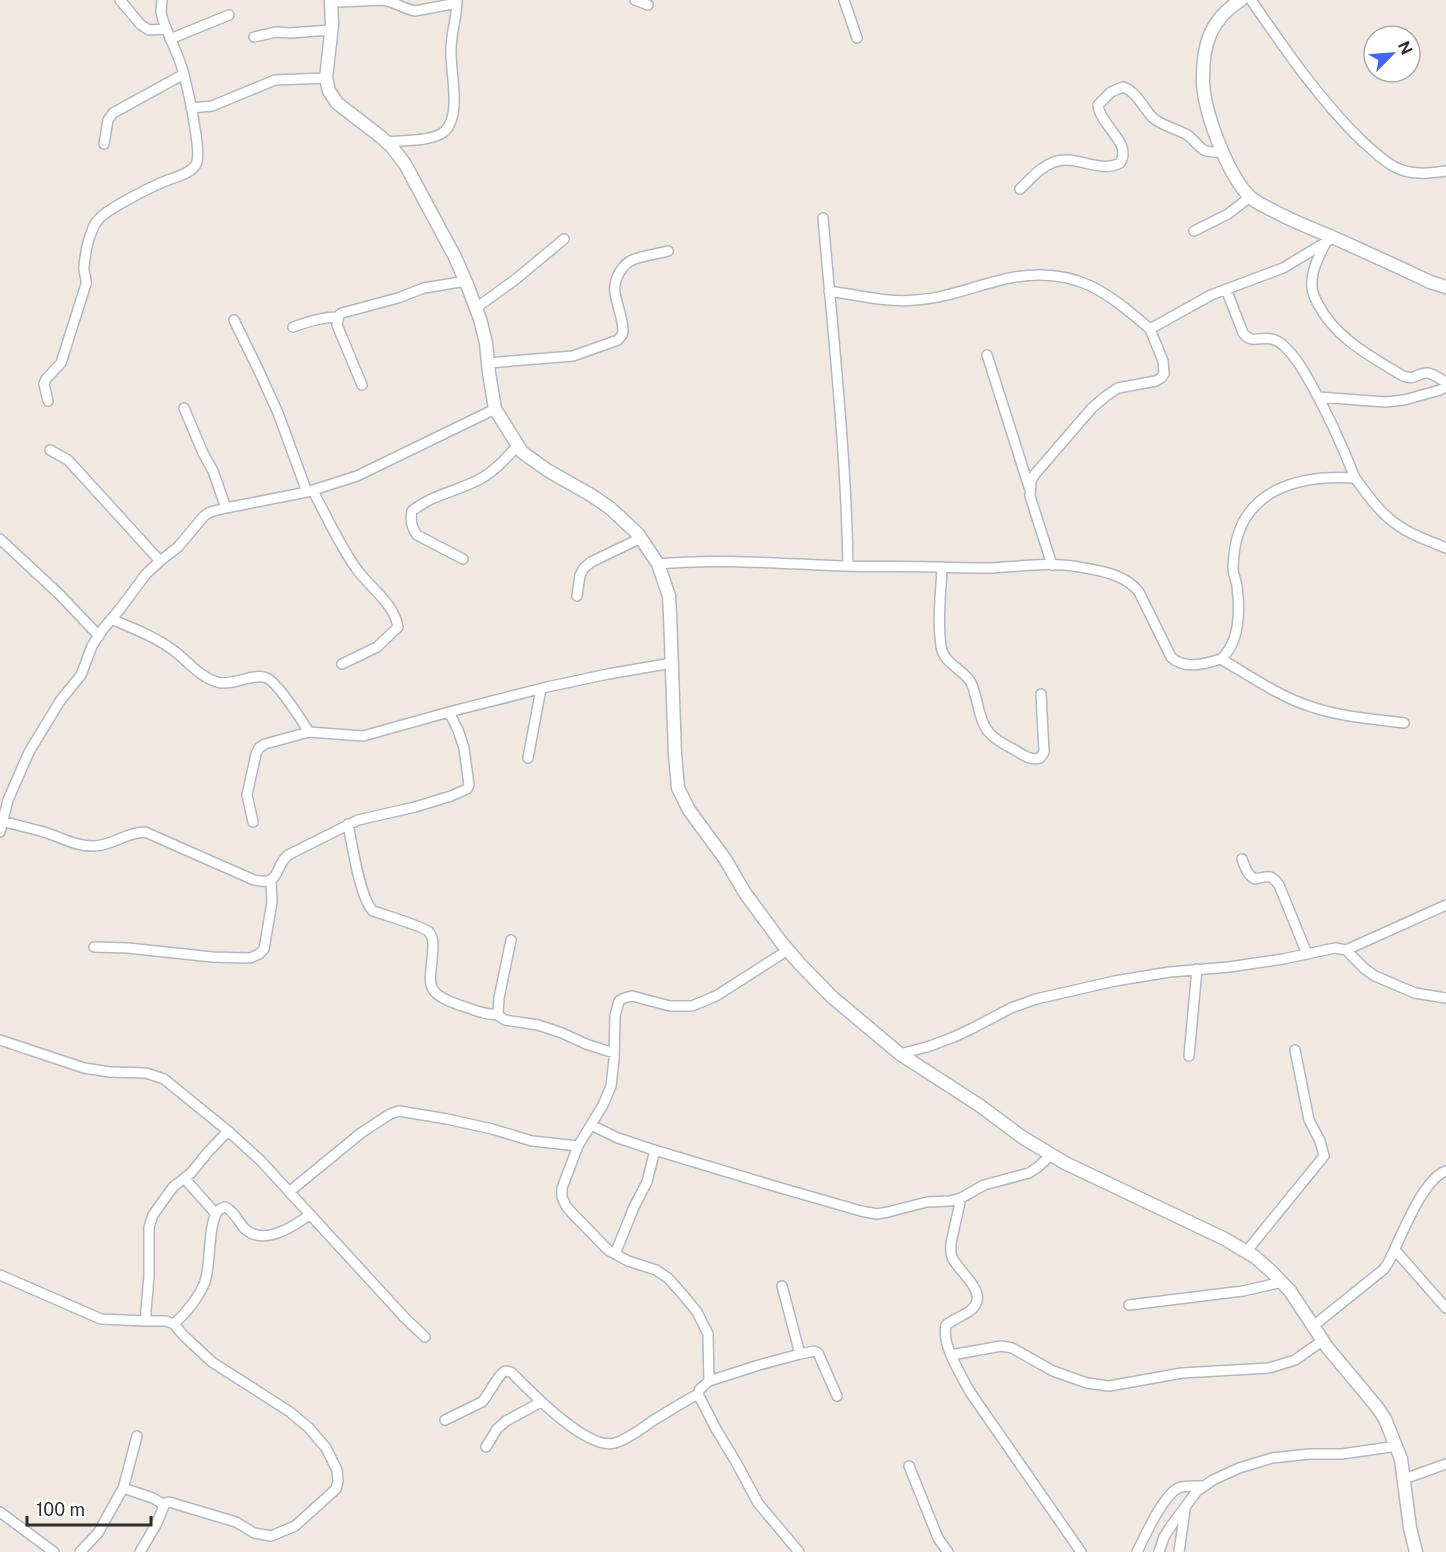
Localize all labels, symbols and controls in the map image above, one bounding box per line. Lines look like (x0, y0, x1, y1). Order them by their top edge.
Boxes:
north arrow (1362, 24, 1422, 84)
text: N (1394, 38, 1416, 58)
scale bar (27, 1489, 152, 1527)
text: 100 m (36, 1499, 85, 1520)

